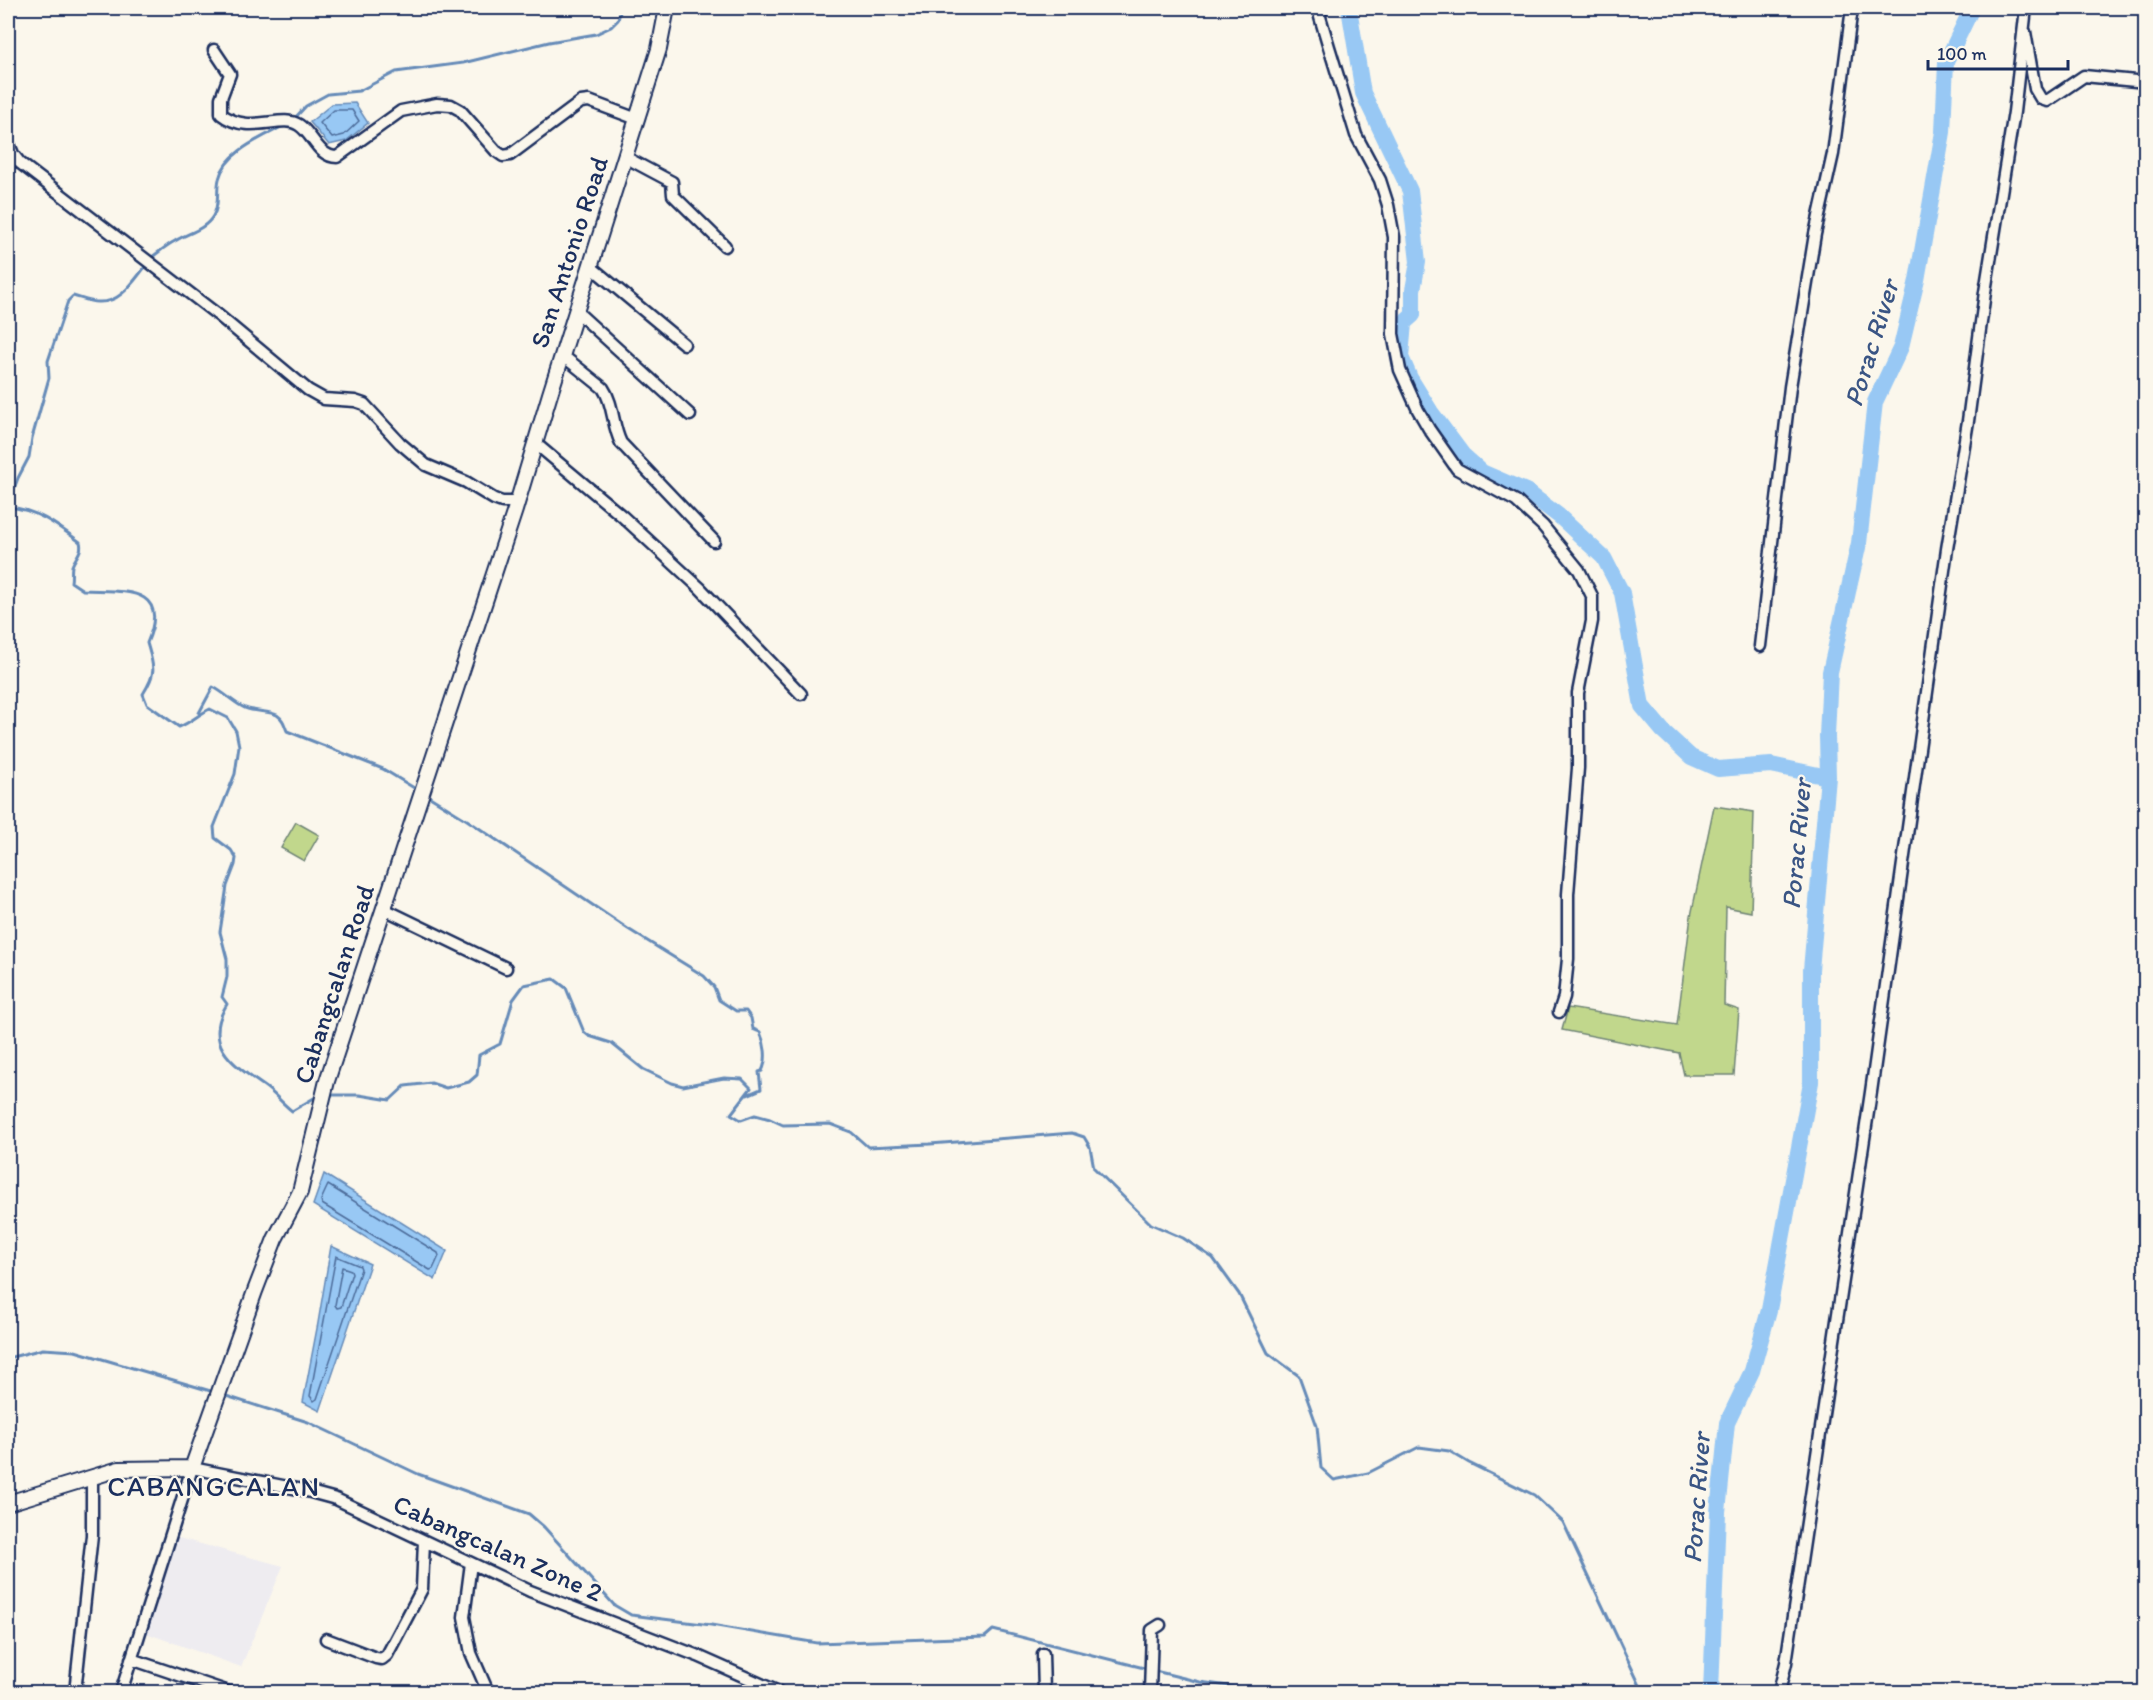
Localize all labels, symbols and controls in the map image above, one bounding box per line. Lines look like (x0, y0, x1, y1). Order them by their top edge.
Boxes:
scale bar (1928, 33, 2068, 71)
text: 100 m (1937, 43, 1987, 65)
street label: San Antonio Road (523, 152, 615, 352)
water label: Porac River (1836, 273, 1907, 410)
water label: Porac River (1774, 774, 1818, 910)
street label: Cabangcalan Road (287, 880, 382, 1088)
water label: Porac River (1675, 1428, 1717, 1564)
district label: CABANGCALAN (107, 1469, 321, 1503)
street label: Cabangcalan Zone 2 (388, 1487, 608, 1609)

